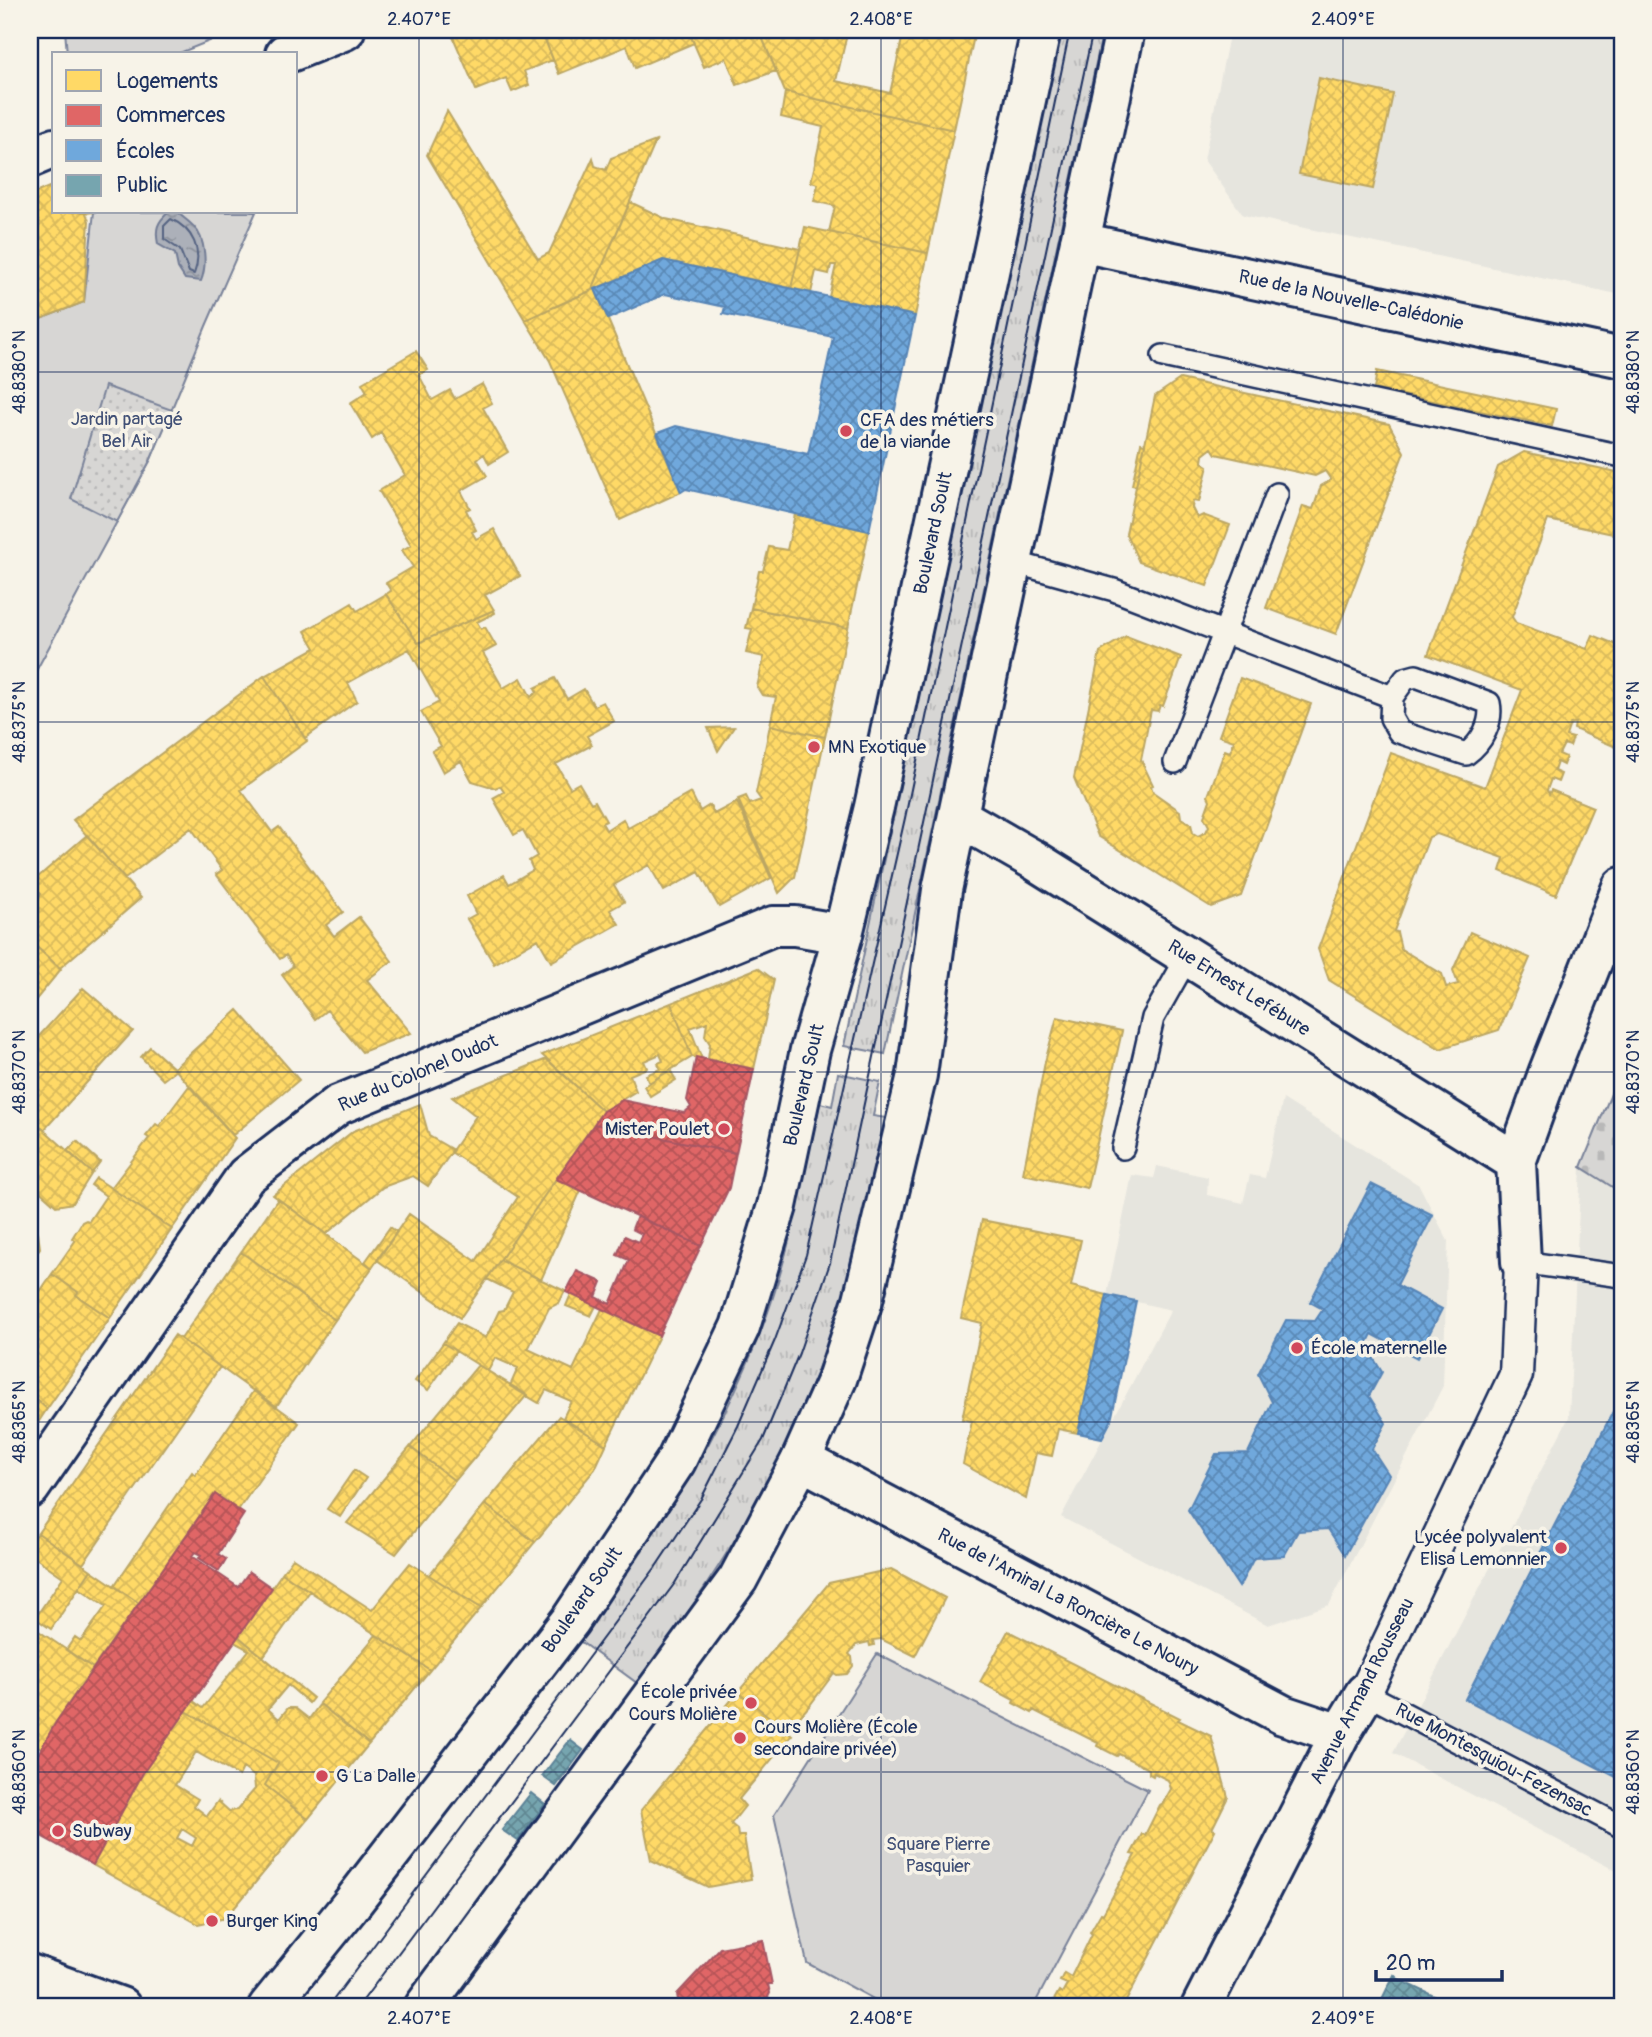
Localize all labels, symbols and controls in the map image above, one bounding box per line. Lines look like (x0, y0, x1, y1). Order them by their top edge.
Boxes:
text: 2.407°E (387, 8, 451, 31)
text: 2.408°E (849, 8, 913, 31)
text: 2.409°E (1311, 8, 1375, 31)
legend (52, 52, 298, 214)
text: Logements (116, 68, 219, 95)
text: Commerces (116, 102, 226, 129)
text: Écoles (116, 138, 175, 165)
text: Public (116, 172, 168, 199)
street label: Rue de la Nouvelle-Calédonie (1236, 264, 1466, 336)
text: 48.8380°N (8, 330, 31, 414)
text: 48.8380°N (1622, 330, 1645, 414)
park label: Jardin partagé Bel Air (71, 407, 183, 453)
place label: CFA des métiers de la viande (860, 408, 994, 454)
marker: CFA des métiers de la viande (838, 423, 854, 439)
street label: Boulevard Soult (908, 469, 958, 596)
text: 48.8375°N (8, 681, 31, 763)
text: 48.8375°N (1622, 681, 1645, 763)
place label: MN Exotique (828, 735, 927, 759)
marker: MN Exotique (806, 739, 822, 755)
street label: Rue Ernest Lefébure (1163, 934, 1315, 1042)
street label: Boulevard Soult (778, 1021, 830, 1148)
street label: Rue du Colonel Oudot (335, 1028, 502, 1117)
text: 48.8370°N (8, 1030, 31, 1114)
text: 48.8370°N (1622, 1030, 1645, 1114)
place label: Mister Poulet (605, 1117, 710, 1141)
marker: Mister Poulet (716, 1121, 732, 1137)
place label: École maternelle (1311, 1336, 1448, 1360)
marker: École maternelle (1289, 1340, 1305, 1356)
text: 48.8365°N (8, 1381, 31, 1463)
text: 48.8365°N (1622, 1381, 1645, 1463)
street label: Rue de l'Amiral La Roncière Le Noury (933, 1523, 1203, 1681)
place label: Lycée polyvalent Elisa Lemonnier (1414, 1525, 1547, 1571)
marker: Lycée polyvalent Elisa Lemonnier (1553, 1540, 1569, 1556)
street label: Boulevard Soult (536, 1542, 628, 1658)
street label: Avenue Armand Rousseau (1305, 1594, 1419, 1788)
place label: École privée Cours Molière (628, 1680, 738, 1726)
marker: École privée Cours Molière (743, 1695, 759, 1711)
street label: Rue Montesquiou-Fezensac (1391, 1698, 1597, 1822)
place label: Cours Molière (École secondaire privée) (754, 1715, 918, 1761)
text: 48.8360°N (8, 1729, 31, 1815)
text: 48.8360°N (1622, 1729, 1645, 1815)
marker: Cours Molière (École secondaire privée) (732, 1730, 748, 1746)
place label: G La Dalle (336, 1764, 416, 1788)
marker: G La Dalle (314, 1768, 330, 1784)
place label: Subway (72, 1819, 132, 1843)
marker: Subway (50, 1823, 66, 1839)
park label: Square Pierre Pasquier (886, 1832, 991, 1878)
place label: Burger King (226, 1909, 318, 1933)
marker: Burger King (204, 1913, 220, 1929)
scale bar (1376, 1939, 1502, 1983)
text: 20 m (1386, 1950, 1435, 1977)
text: 2.407°E (387, 2007, 451, 2030)
text: 2.408°E (849, 2007, 913, 2030)
text: 2.409°E (1311, 2007, 1375, 2030)

